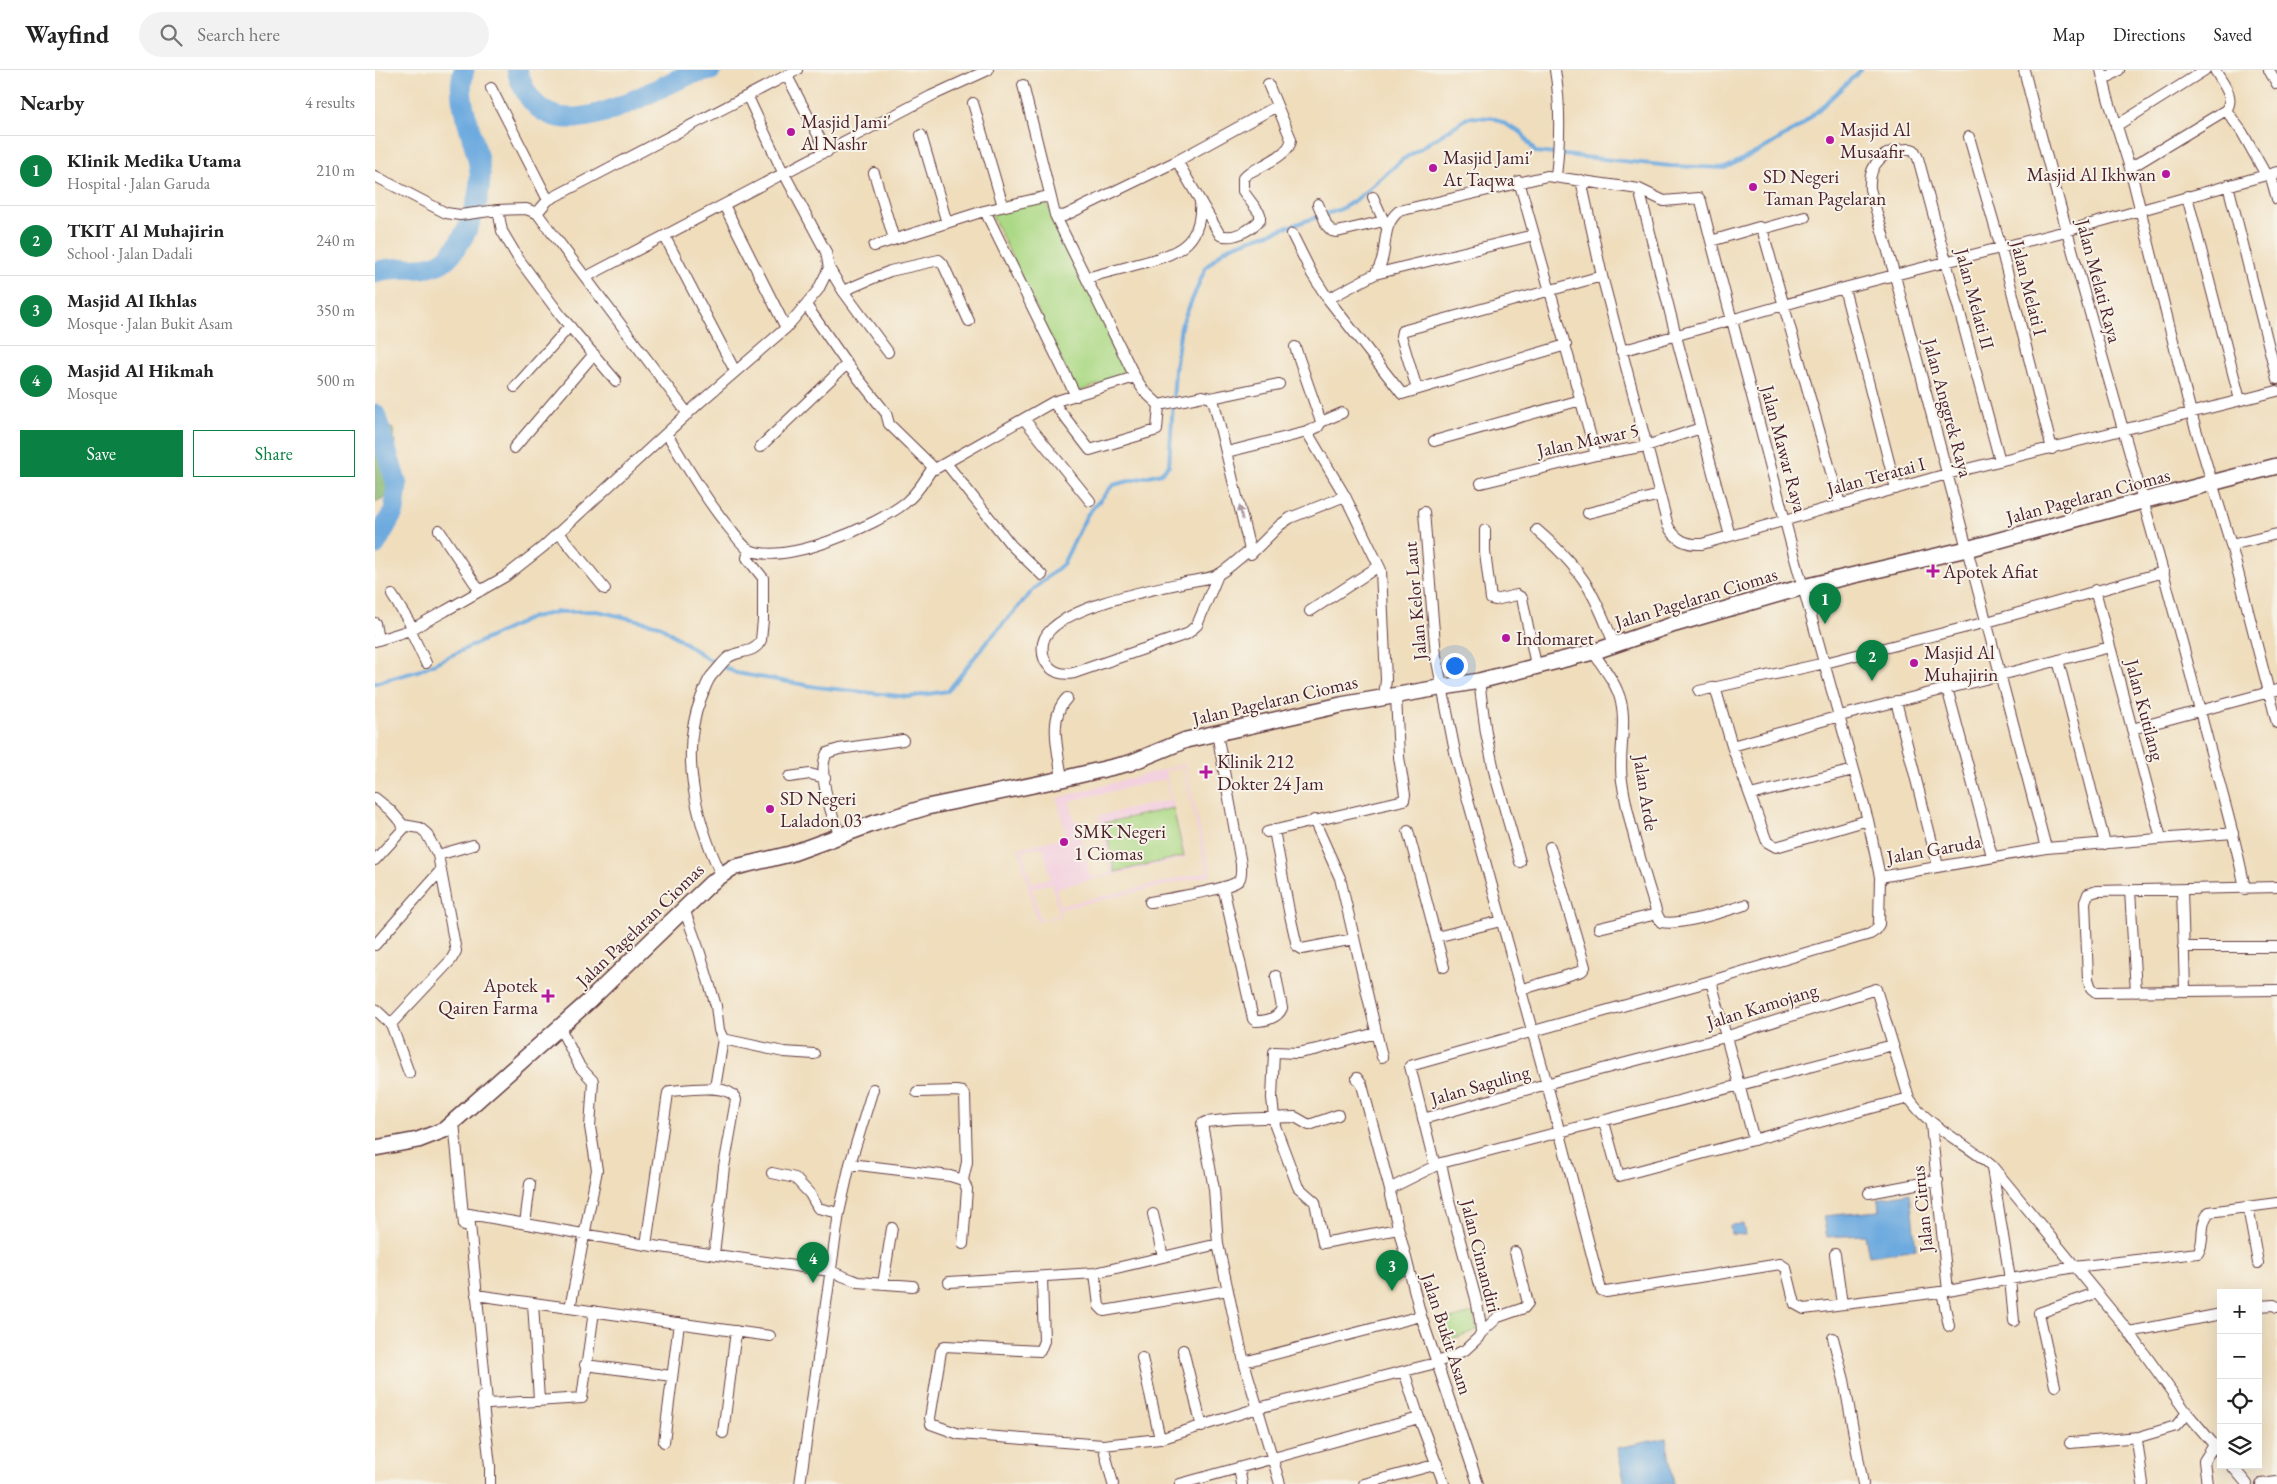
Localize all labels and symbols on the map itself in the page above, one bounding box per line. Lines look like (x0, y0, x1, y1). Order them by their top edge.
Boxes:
place label: Masjid Jami' Al Nashr (800, 109, 891, 156)
place label: Masjid Al Musaafir (1840, 117, 1911, 164)
marker: Masjid Jami' Al Nashr (785, 126, 797, 138)
marker: Masjid Al Musaafir (1824, 134, 1836, 146)
place label: Masjid Jami' At Taqwa (1442, 145, 1533, 192)
marker: Masjid Jami' At Taqwa (1427, 162, 1439, 174)
place label: Masjid Al Ikhwan (2027, 162, 2156, 187)
place label: SD Negeri Taman Pagelaran (1763, 164, 1886, 211)
marker: Masjid Al Ikhwan (2160, 168, 2172, 180)
marker: SD Negeri Taman Pagelaran (1747, 181, 1759, 193)
street label: Jalan Melati Raya (2070, 214, 2128, 346)
street label: Jalan Melati I (2005, 236, 2053, 339)
street label: Jalan Melati II (1949, 244, 2001, 353)
street label: Jalan Anggrek Raya (1917, 334, 1979, 481)
street label: Jalan Mawar Raya (1754, 381, 1813, 516)
street label: Jalan Mawar 5 (1533, 417, 1641, 463)
street label: Jalan Teratai I (1822, 451, 1928, 502)
street label: Jalan Pagelaran Ciomas (2001, 462, 2173, 530)
one-way arrow (1237, 506, 1245, 521)
street label: Jalan Kelor Laut (1397, 541, 1433, 663)
place label: Apotek Afiat (1942, 559, 2038, 584)
street label: Jalan Pagelaran Ciomas (1610, 561, 1780, 635)
marker: Apotek Afiat (1927, 565, 1939, 577)
pin: 1 (1809, 583, 1841, 624)
place label: Indomaret (1516, 626, 1594, 651)
marker: Indomaret (1500, 632, 1512, 644)
pin: 2 (1856, 640, 1888, 681)
place label: Masjid Al Muhajirin (1924, 640, 1998, 687)
your location (1442, 653, 1468, 679)
street label: Jalan Kutilang (2119, 655, 2171, 764)
marker: Masjid Al Muhajirin (1908, 657, 1920, 669)
street label: Jalan Pagelaran Ciomas (1188, 669, 1360, 732)
place label: Klinik 212 Dokter 24 Jam (1217, 749, 1324, 796)
street label: Jalan Arde (1627, 751, 1664, 833)
marker: Klinik 212 Dokter 24 Jam (1199, 765, 1213, 779)
place label: SD Negeri Laladon 03 (780, 786, 862, 833)
marker: SD Negeri Laladon 03 (764, 803, 776, 815)
place label: SMK Negeri 1 Ciomas (1074, 819, 1166, 866)
street label: Jalan Garuda (1883, 828, 1983, 870)
marker: SMK Negeri 1 Ciomas (1058, 836, 1070, 848)
street label: Jalan Pagelaran Ciomas (569, 857, 709, 994)
place label: Apotek Qairen Farma (438, 973, 539, 1020)
street label: Jalan Kamojang (1701, 977, 1821, 1035)
marker: Apotek Qairen Farma (542, 990, 554, 1002)
street label: Jalan Saguling (1425, 1059, 1533, 1112)
street label: Jalan Citrus (1905, 1165, 1939, 1255)
street label: Jalan Cimandiri (1454, 1195, 1507, 1316)
pin: 4 (797, 1242, 829, 1283)
pin: 3 (1376, 1250, 1408, 1291)
street label: Jalan Bukit Asam (1415, 1268, 1478, 1398)

